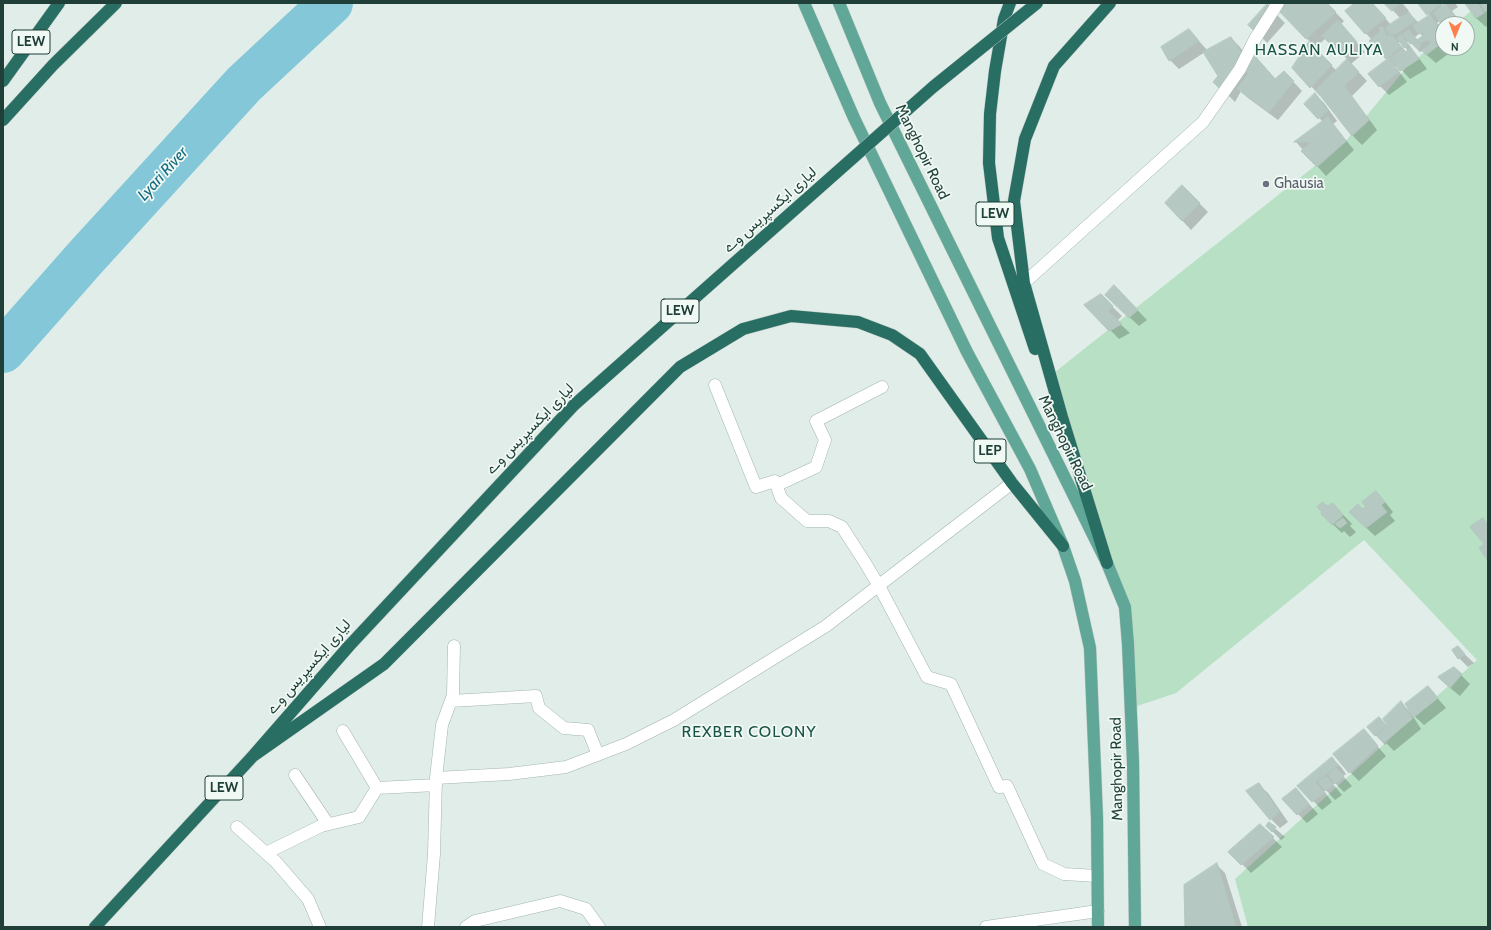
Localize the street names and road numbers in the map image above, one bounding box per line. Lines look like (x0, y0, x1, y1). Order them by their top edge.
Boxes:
road number: LEW (12, 30, 50, 54)
street label: Manghopir Road (891, 101, 953, 203)
street label: لیاری ایکسپریس وے (720, 163, 820, 257)
road number: LEW (976, 202, 1014, 226)
road number: LEW (661, 299, 699, 323)
street label: لیاری ایکسپریس وے (482, 380, 578, 478)
street label: Manghopir Road (1034, 392, 1096, 494)
road number: LEP (974, 439, 1006, 463)
street label: لیاری ایکسپریس وے (263, 616, 355, 718)
street label: Manghopir Road (1107, 717, 1127, 821)
road number: LEW (205, 776, 243, 800)

